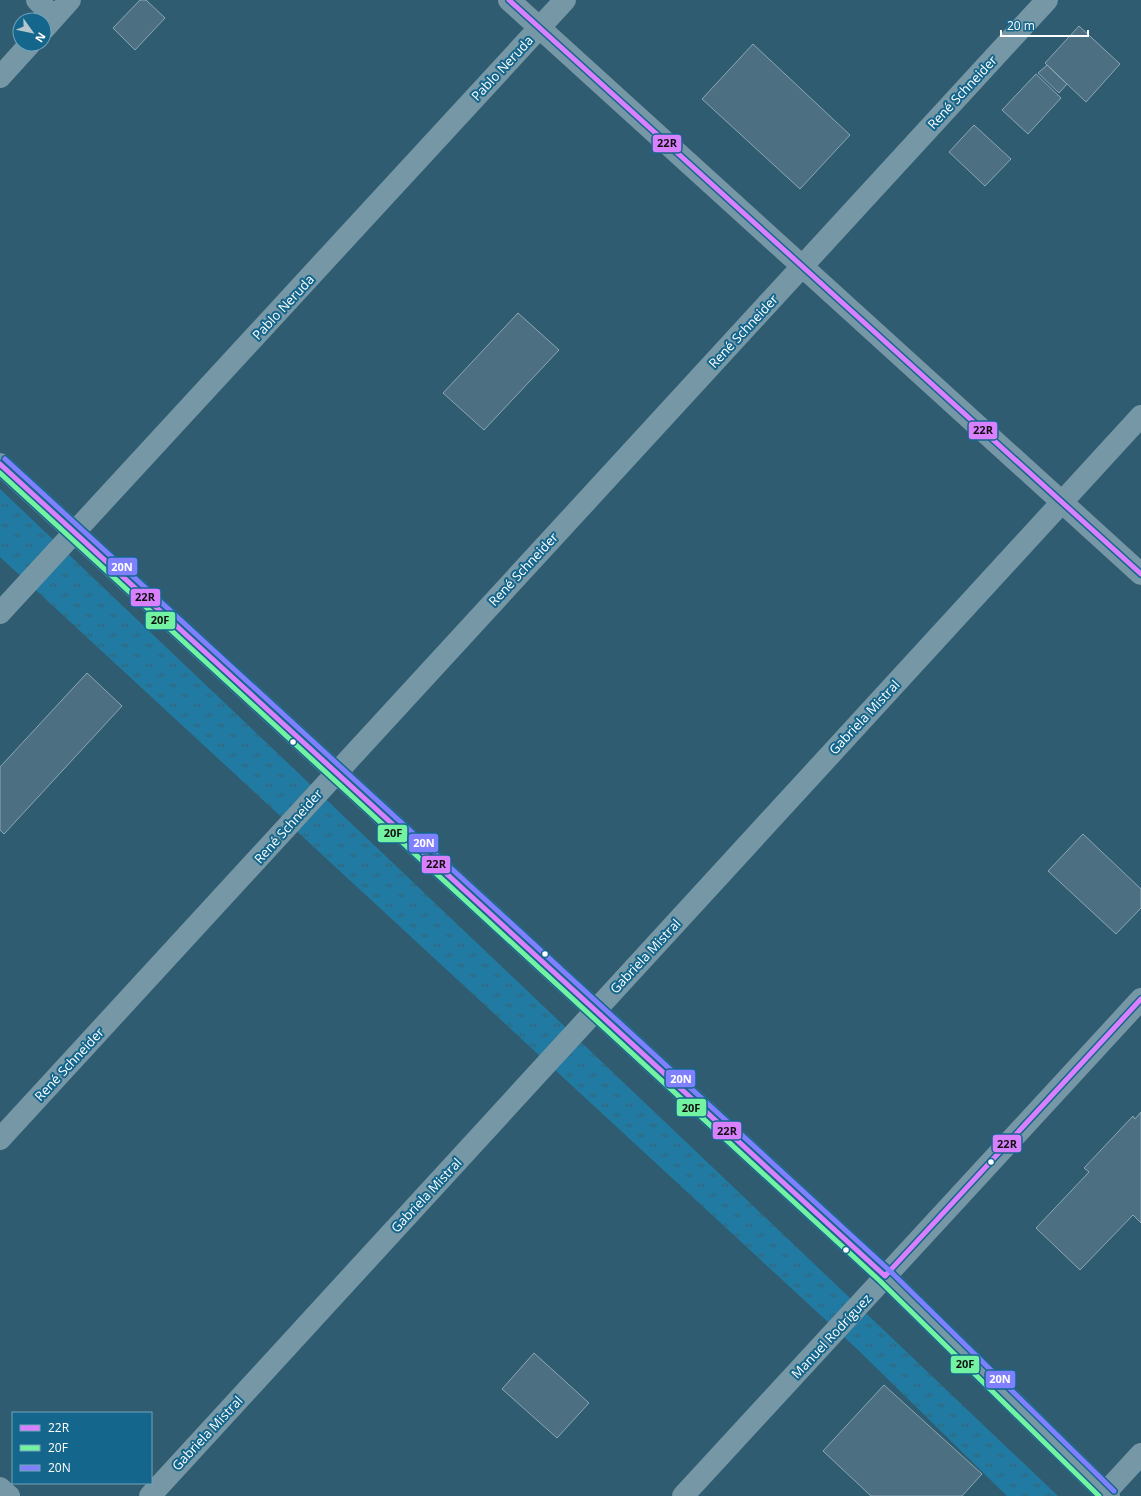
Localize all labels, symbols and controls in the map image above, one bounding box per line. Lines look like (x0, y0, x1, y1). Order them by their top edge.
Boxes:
north arrow (12, 12, 52, 52)
scale bar (1001, 12, 1088, 38)
text: 20 m (1007, 17, 1035, 34)
text: N (32, 30, 50, 46)
street label: Pablo Neruda (467, 31, 537, 105)
street label: René Schneider (923, 51, 1001, 133)
line badge: 22R (652, 134, 682, 153)
text: 22R (657, 135, 678, 150)
street label: Pablo Neruda (248, 270, 318, 344)
street label: René Schneider (704, 290, 782, 372)
line badge: 22R (968, 421, 998, 440)
text: 22R (973, 422, 994, 437)
street label: René Schneider (484, 528, 562, 610)
line badge: 20N (107, 557, 138, 576)
text: 20N (111, 559, 133, 574)
line badge: 22R (130, 588, 161, 607)
text: 22R (135, 589, 156, 604)
line badge: 20F (145, 611, 176, 630)
text: 20F (151, 612, 169, 627)
street label: Gabriela Mistral (825, 676, 903, 758)
unlabelled marker (288, 737, 298, 747)
street label: René Schneider (250, 784, 327, 867)
line badge: 20F (377, 824, 408, 843)
text: 20F (384, 825, 402, 840)
line badge: 20N (408, 833, 439, 853)
text: 20N (413, 835, 435, 850)
line badge: 22R (421, 855, 451, 874)
text: 22R (426, 856, 447, 871)
street label: Gabriela Mistral (606, 915, 684, 997)
unlabelled marker (540, 949, 550, 959)
street label: René Schneider (30, 1023, 108, 1105)
line badge: 20N (665, 1069, 696, 1088)
text: 20N (670, 1071, 692, 1086)
line badge: 20F (676, 1098, 707, 1117)
text: 20F (682, 1100, 700, 1115)
line badge: 22R (712, 1121, 742, 1140)
text: 22R (717, 1123, 738, 1138)
line badge: 22R (992, 1134, 1022, 1153)
text: 22R (997, 1136, 1018, 1151)
street label: Gabriela Mistral (387, 1154, 465, 1236)
unlabelled marker (986, 1157, 996, 1167)
unlabelled marker (841, 1245, 851, 1255)
street label: Manuel Rodríguez (787, 1290, 875, 1382)
line badge: 20F (950, 1355, 980, 1374)
text: 20F (956, 1356, 974, 1371)
line badge: 20N (985, 1370, 1016, 1389)
text: 20N (989, 1371, 1011, 1386)
street label: Gabriela Mistral (168, 1392, 246, 1474)
legend (12, 1412, 152, 1484)
text: 22R (48, 1419, 70, 1436)
text: 20F (48, 1439, 68, 1456)
text: 20N (48, 1459, 71, 1476)

